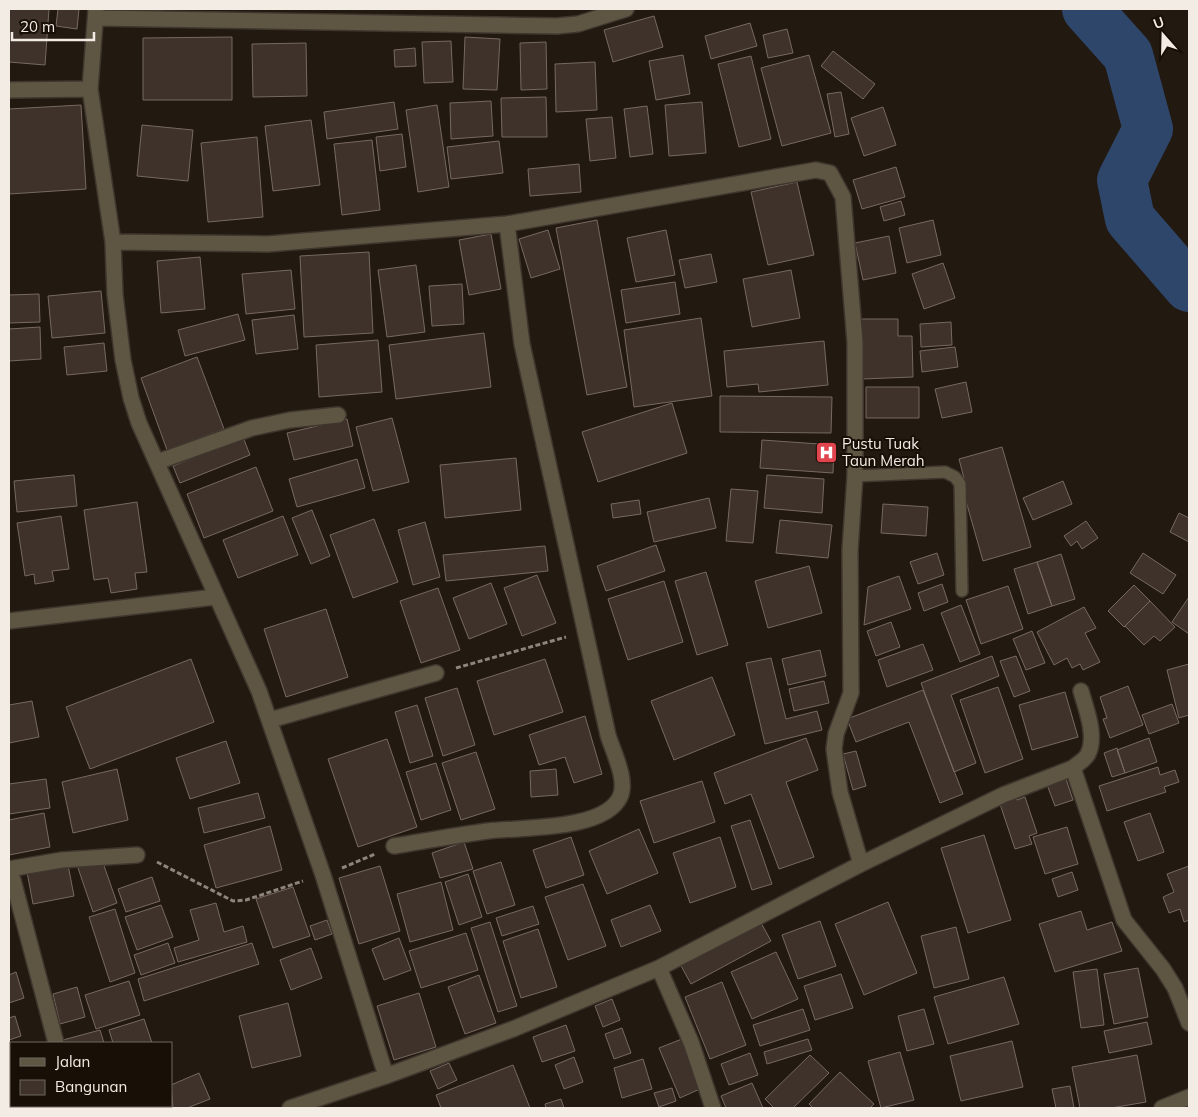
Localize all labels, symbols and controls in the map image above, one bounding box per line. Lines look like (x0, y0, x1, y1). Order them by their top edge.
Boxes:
scale bar (12, 10, 95, 42)
north arrow (1138, 10, 1188, 60)
text: U (1151, 13, 1167, 33)
text: 20 m (20, 17, 55, 36)
place label: Pustu Tuak Taun Merah (842, 434, 924, 470)
hospital icon: Pustu Tuak Taun Merah (814, 441, 838, 465)
legend (10, 1042, 172, 1107)
text: Jalan (55, 1052, 90, 1071)
text: Bangunan (55, 1077, 127, 1096)

